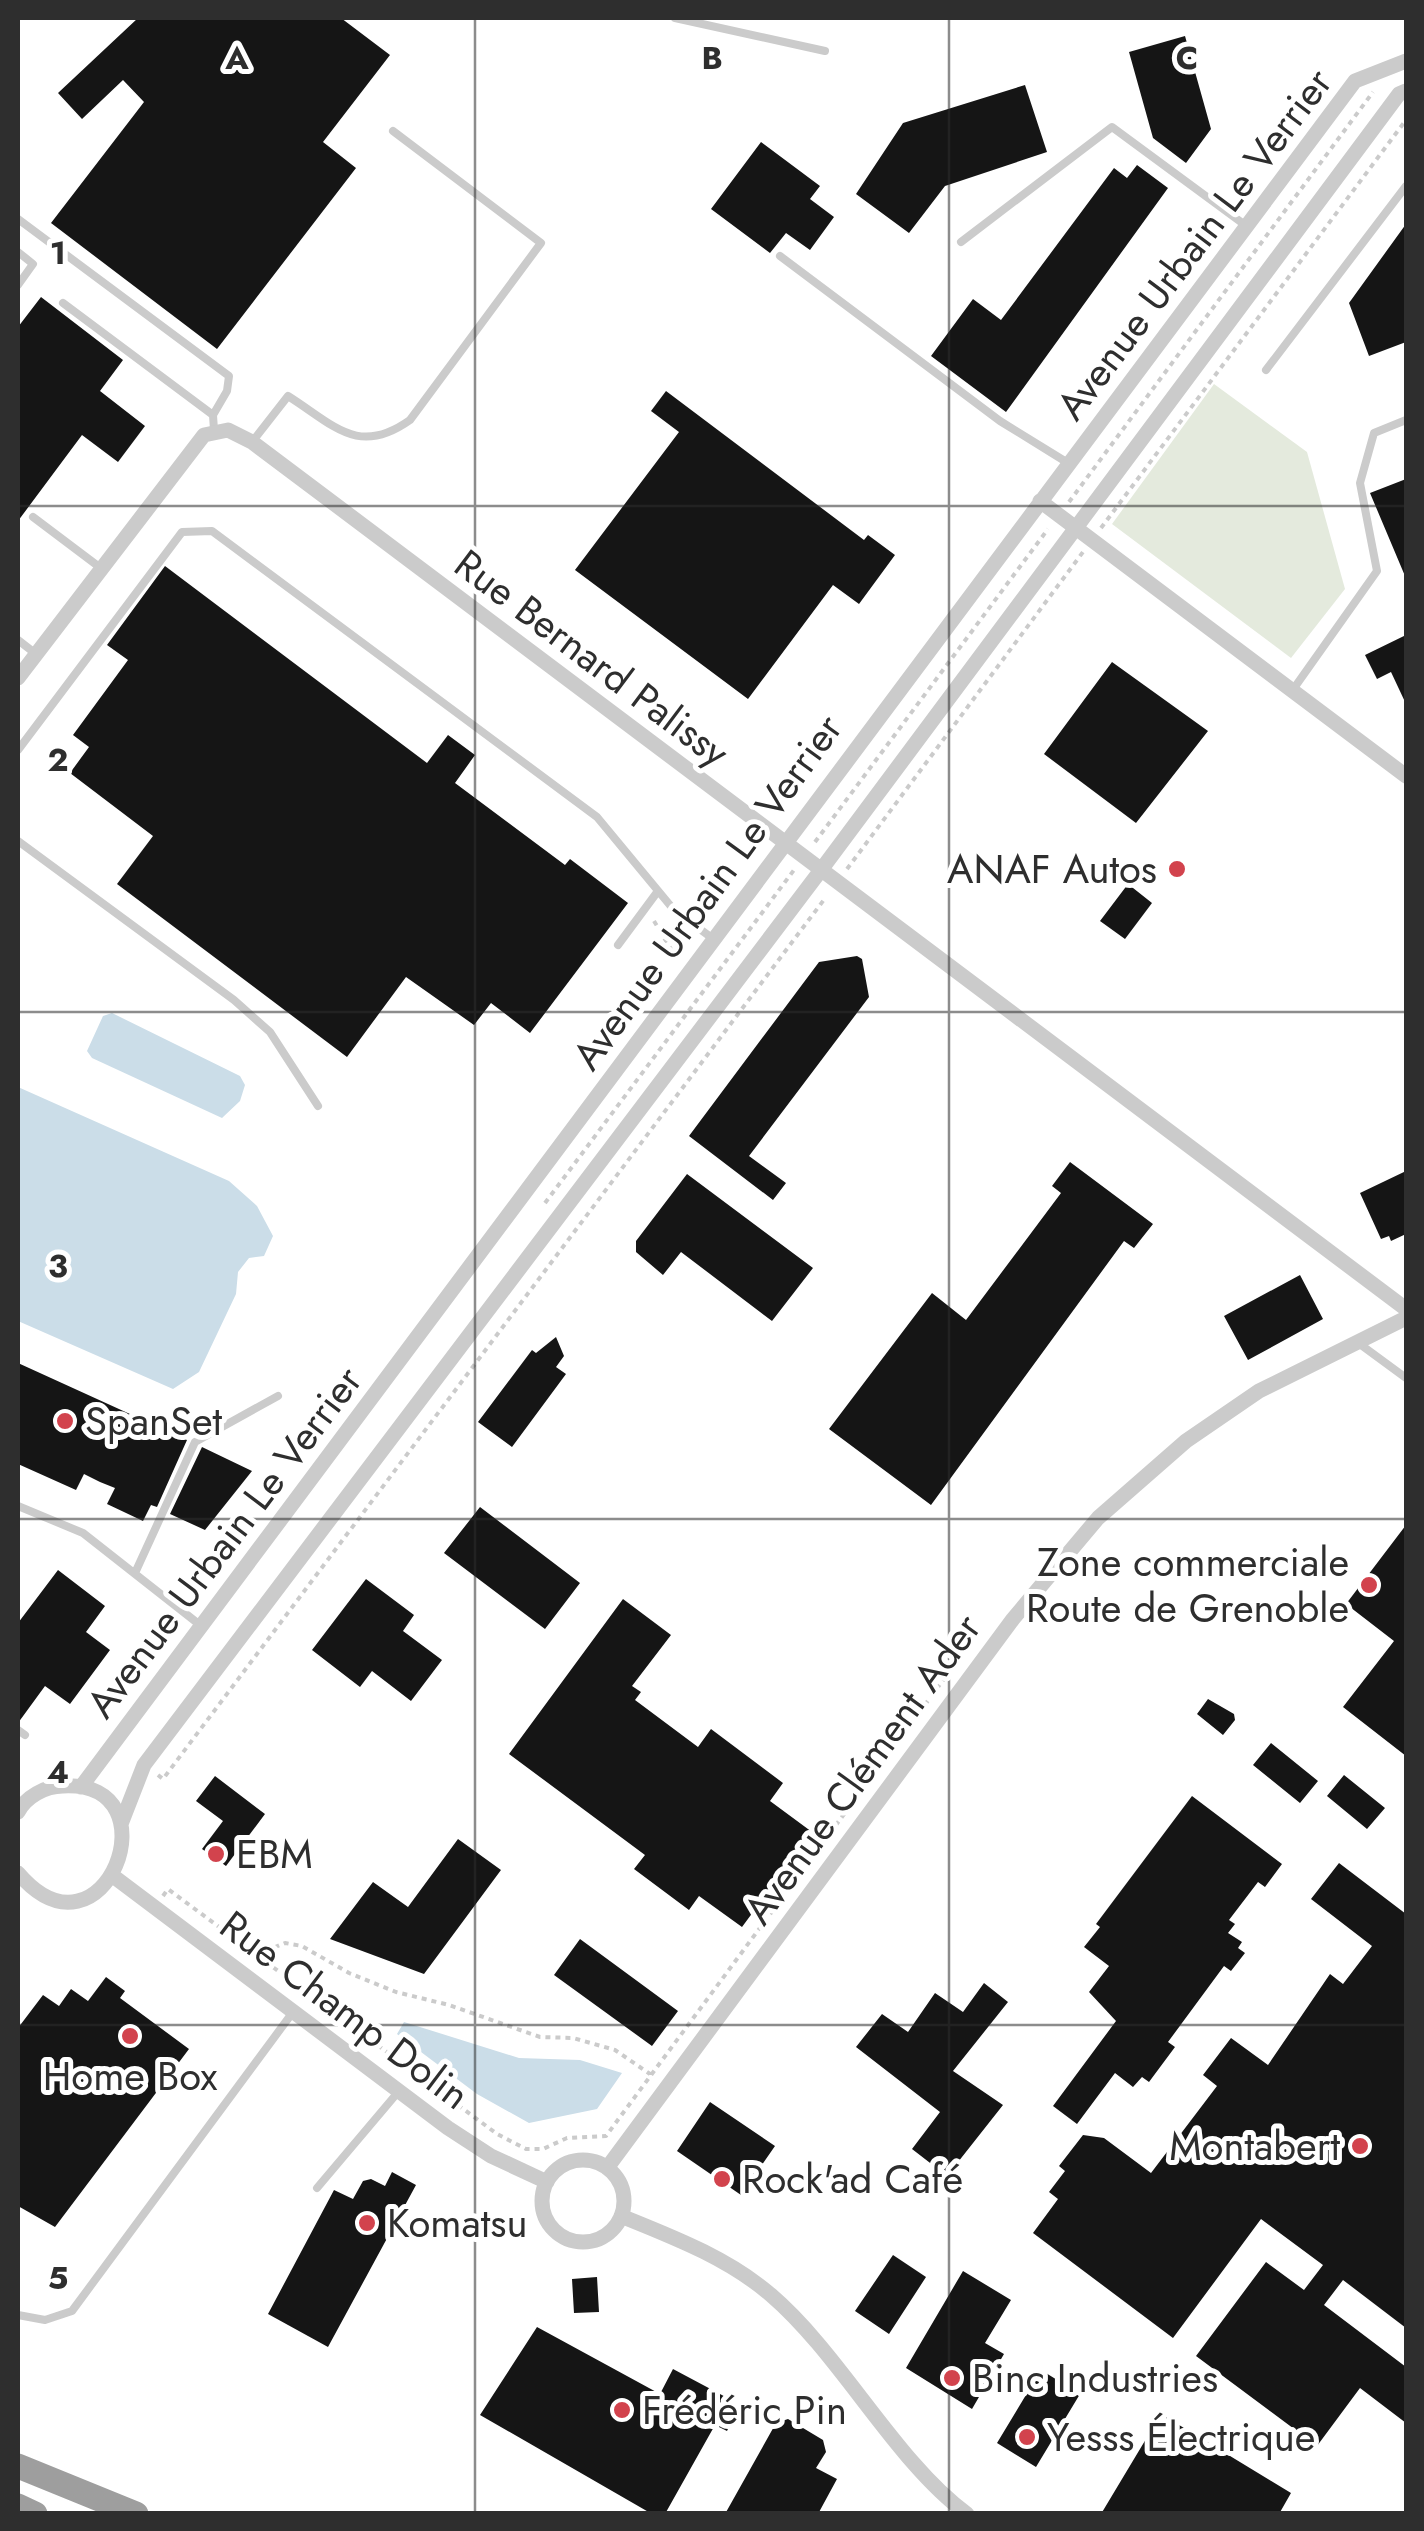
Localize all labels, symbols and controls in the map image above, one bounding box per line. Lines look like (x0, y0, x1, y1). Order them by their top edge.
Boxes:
text: A (224, 35, 249, 81)
text: B (701, 35, 723, 81)
text: C (1176, 35, 1198, 81)
street label: Avenue Urbain Le Verrier (1042, 56, 1346, 432)
text: 1 (50, 230, 66, 276)
street label: Rue Bernard Palissy (443, 535, 742, 781)
street label: Avenue Urbain Le Verrier (558, 702, 856, 1082)
text: 2 (48, 737, 69, 783)
place label: ANAF Autos (947, 840, 1157, 898)
marker: ANAF Autos (1166, 858, 1188, 880)
text: 3 (48, 1243, 68, 1289)
street label: Avenue Urbain Le Verrier (72, 1354, 376, 1730)
place label: SpanSet (85, 1392, 222, 1450)
marker: SpanSet (54, 1410, 76, 1432)
place label: Zone commerciale Route de Grenoble (1026, 1533, 1349, 1637)
marker: Zone commerciale Route de Grenoble (1358, 1574, 1380, 1596)
street label: Avenue Clément Ader (729, 1601, 995, 1936)
text: 4 (47, 1749, 69, 1795)
place label: EBM (236, 1825, 313, 1883)
marker: EBM (205, 1843, 227, 1865)
street label: Rue Champ Dolin (208, 1897, 482, 2123)
marker: Home Box (119, 2025, 141, 2047)
place label: Home Box (43, 2047, 217, 2105)
place label: Montabert (1169, 2117, 1340, 2175)
marker: Montabert (1349, 2135, 1371, 2157)
place label: Rock'ad Café (742, 2150, 963, 2208)
marker: Rock'ad Café (711, 2168, 733, 2190)
place label: Komatsu (387, 2194, 527, 2252)
marker: Komatsu (356, 2212, 378, 2234)
text: 5 (48, 2255, 68, 2301)
place label: Binc Industries (972, 2349, 1218, 2407)
marker: Binc Industries (941, 2367, 963, 2389)
place label: Frédéric Pin (642, 2381, 847, 2439)
marker: Frédéric Pin (611, 2399, 633, 2421)
place label: Yesss Électrique (1047, 2408, 1315, 2466)
marker: Yesss Électrique (1016, 2426, 1038, 2448)

